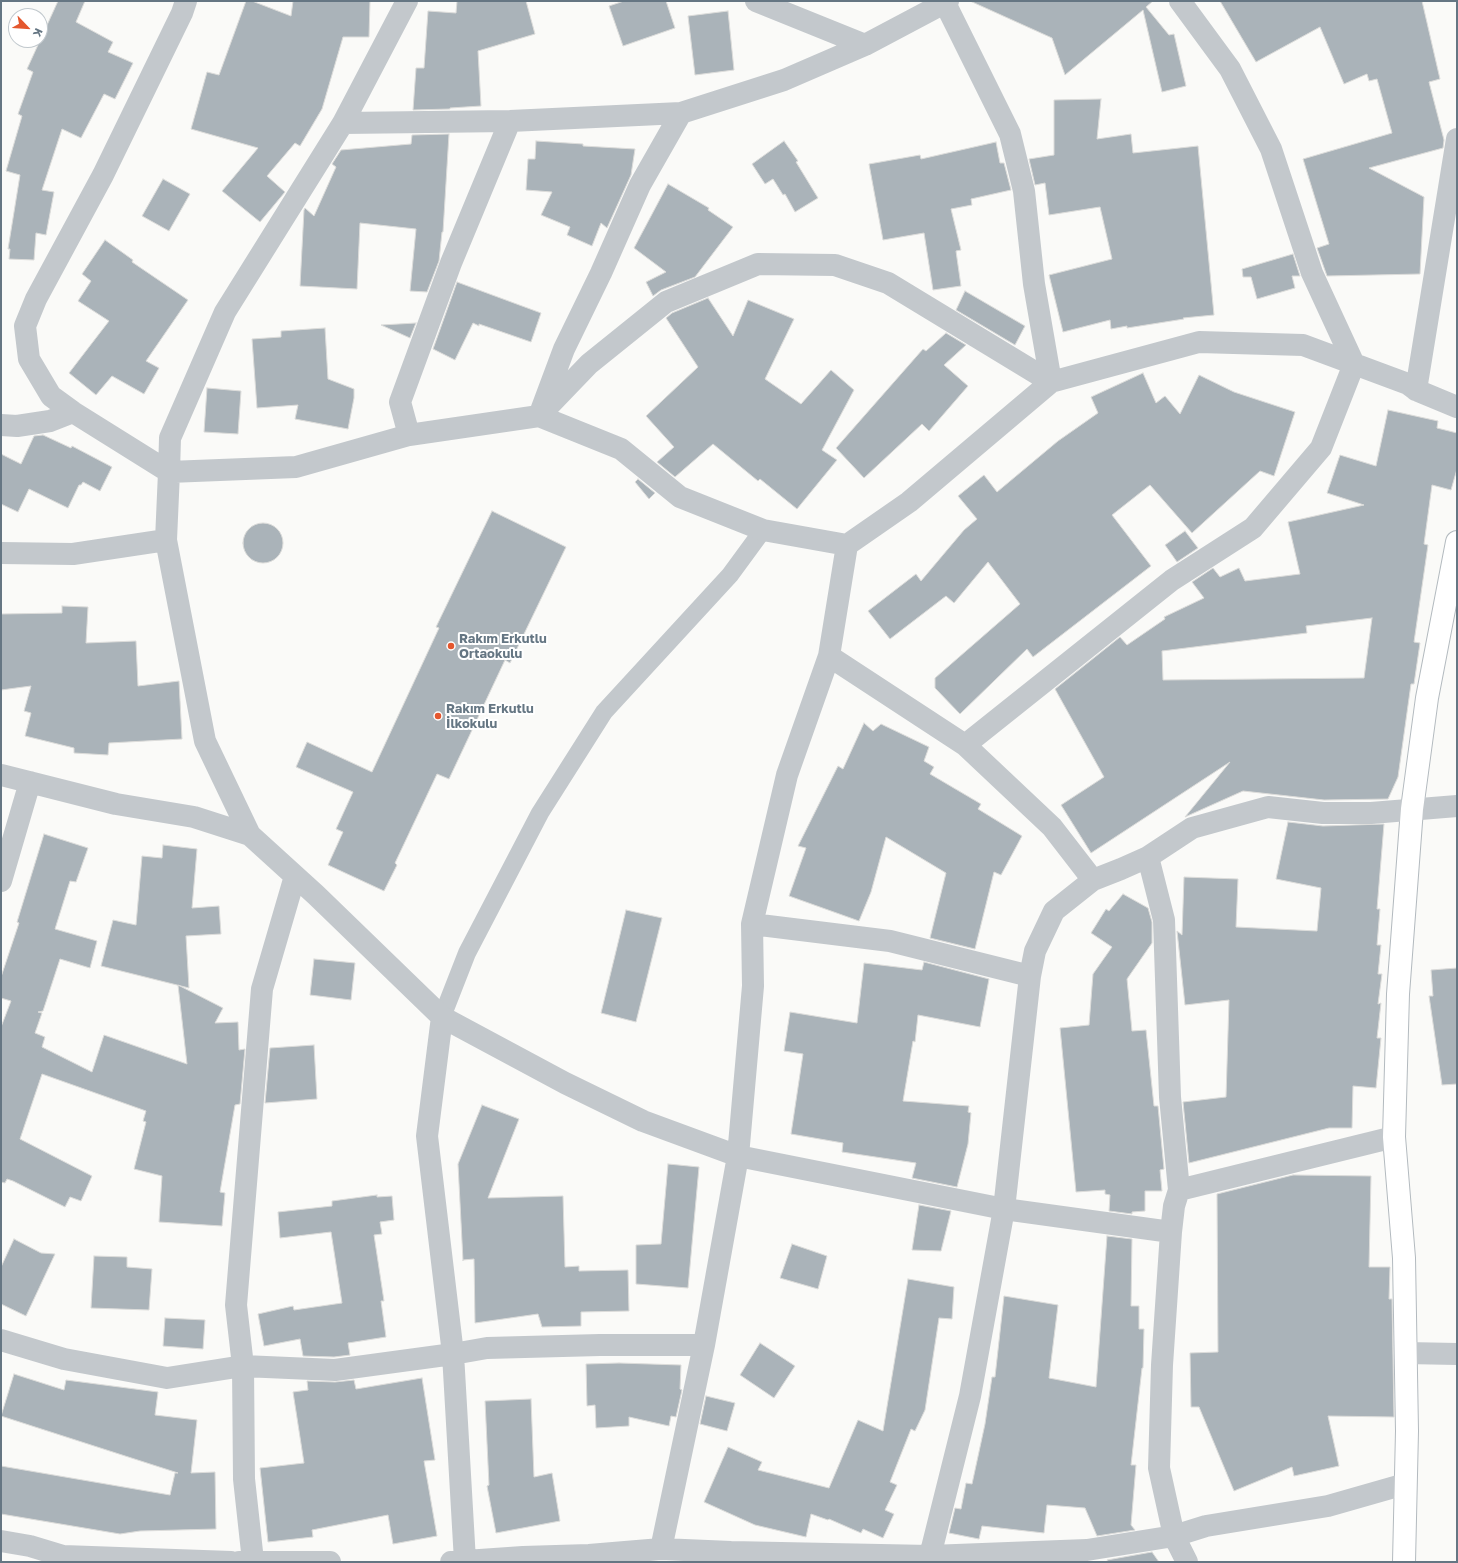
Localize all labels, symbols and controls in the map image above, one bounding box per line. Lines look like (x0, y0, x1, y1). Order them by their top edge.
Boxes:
north arrow (8, 8, 48, 48)
text: K (31, 26, 46, 39)
place label: Rakım Erkutlu Ortaokulu (459, 631, 547, 662)
marker: Rakım Erkutlu Ortaokulu (446, 641, 456, 651)
place label: Rakım Erkutlu İlkokulu (446, 701, 534, 732)
marker: Rakım Erkutlu İlkokulu (433, 711, 443, 721)

